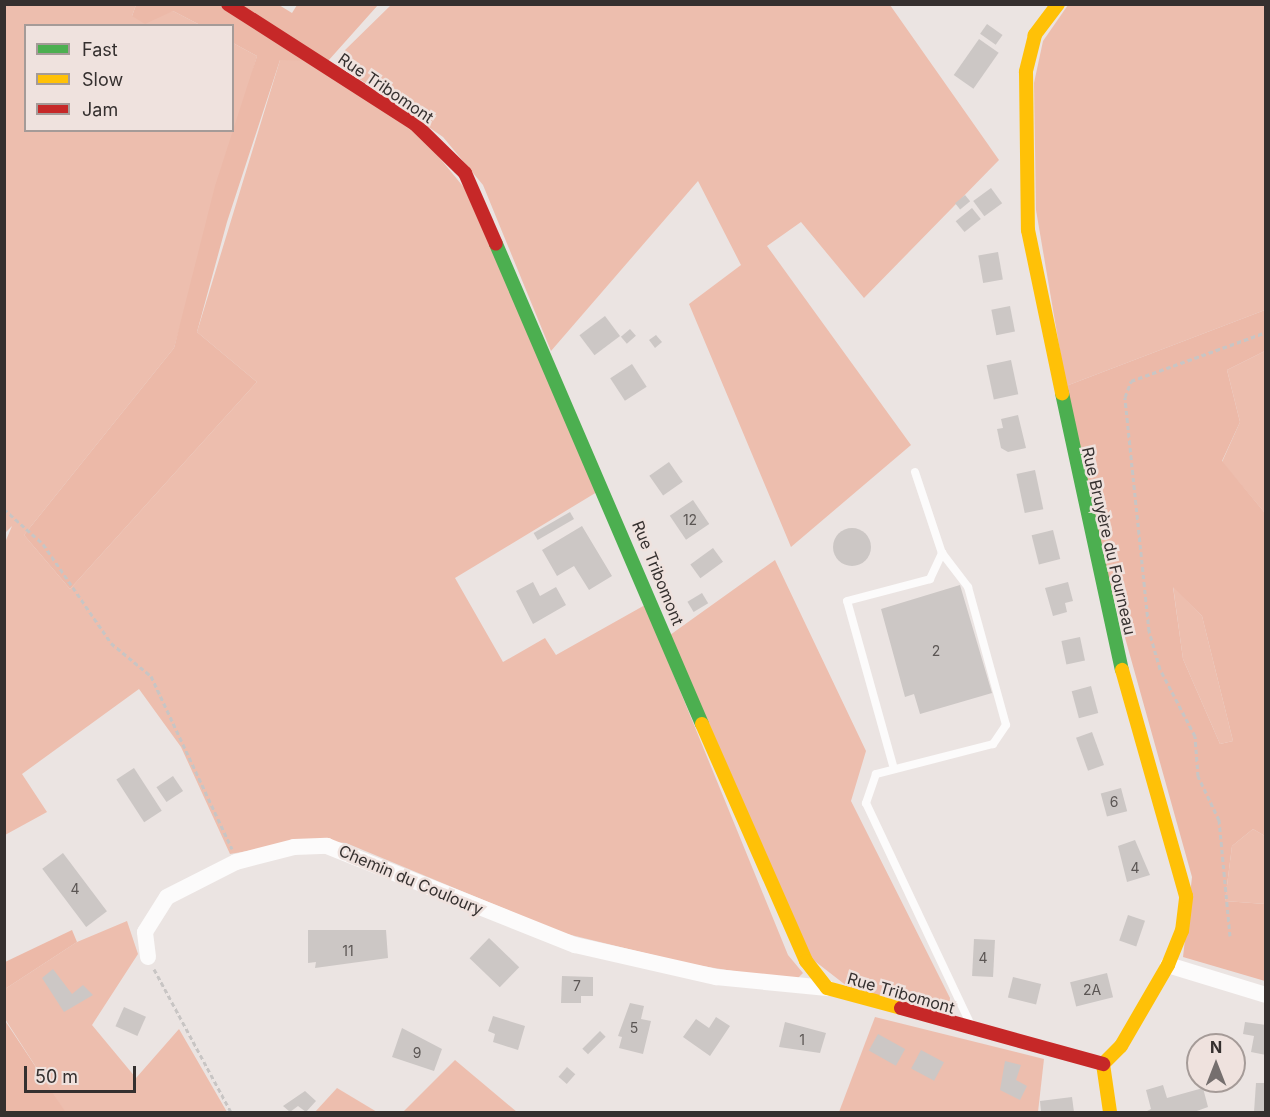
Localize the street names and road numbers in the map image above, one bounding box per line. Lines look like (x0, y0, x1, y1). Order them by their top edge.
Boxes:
street label: Rue Tribomont (335, 49, 437, 127)
street label: Rue Bruyère du Fourneau (1078, 445, 1140, 637)
street label: Rue Tribomont (628, 518, 688, 628)
street label: Chemin du Couloury (336, 841, 486, 919)
street label: Rue Tribomont (845, 968, 957, 1018)

